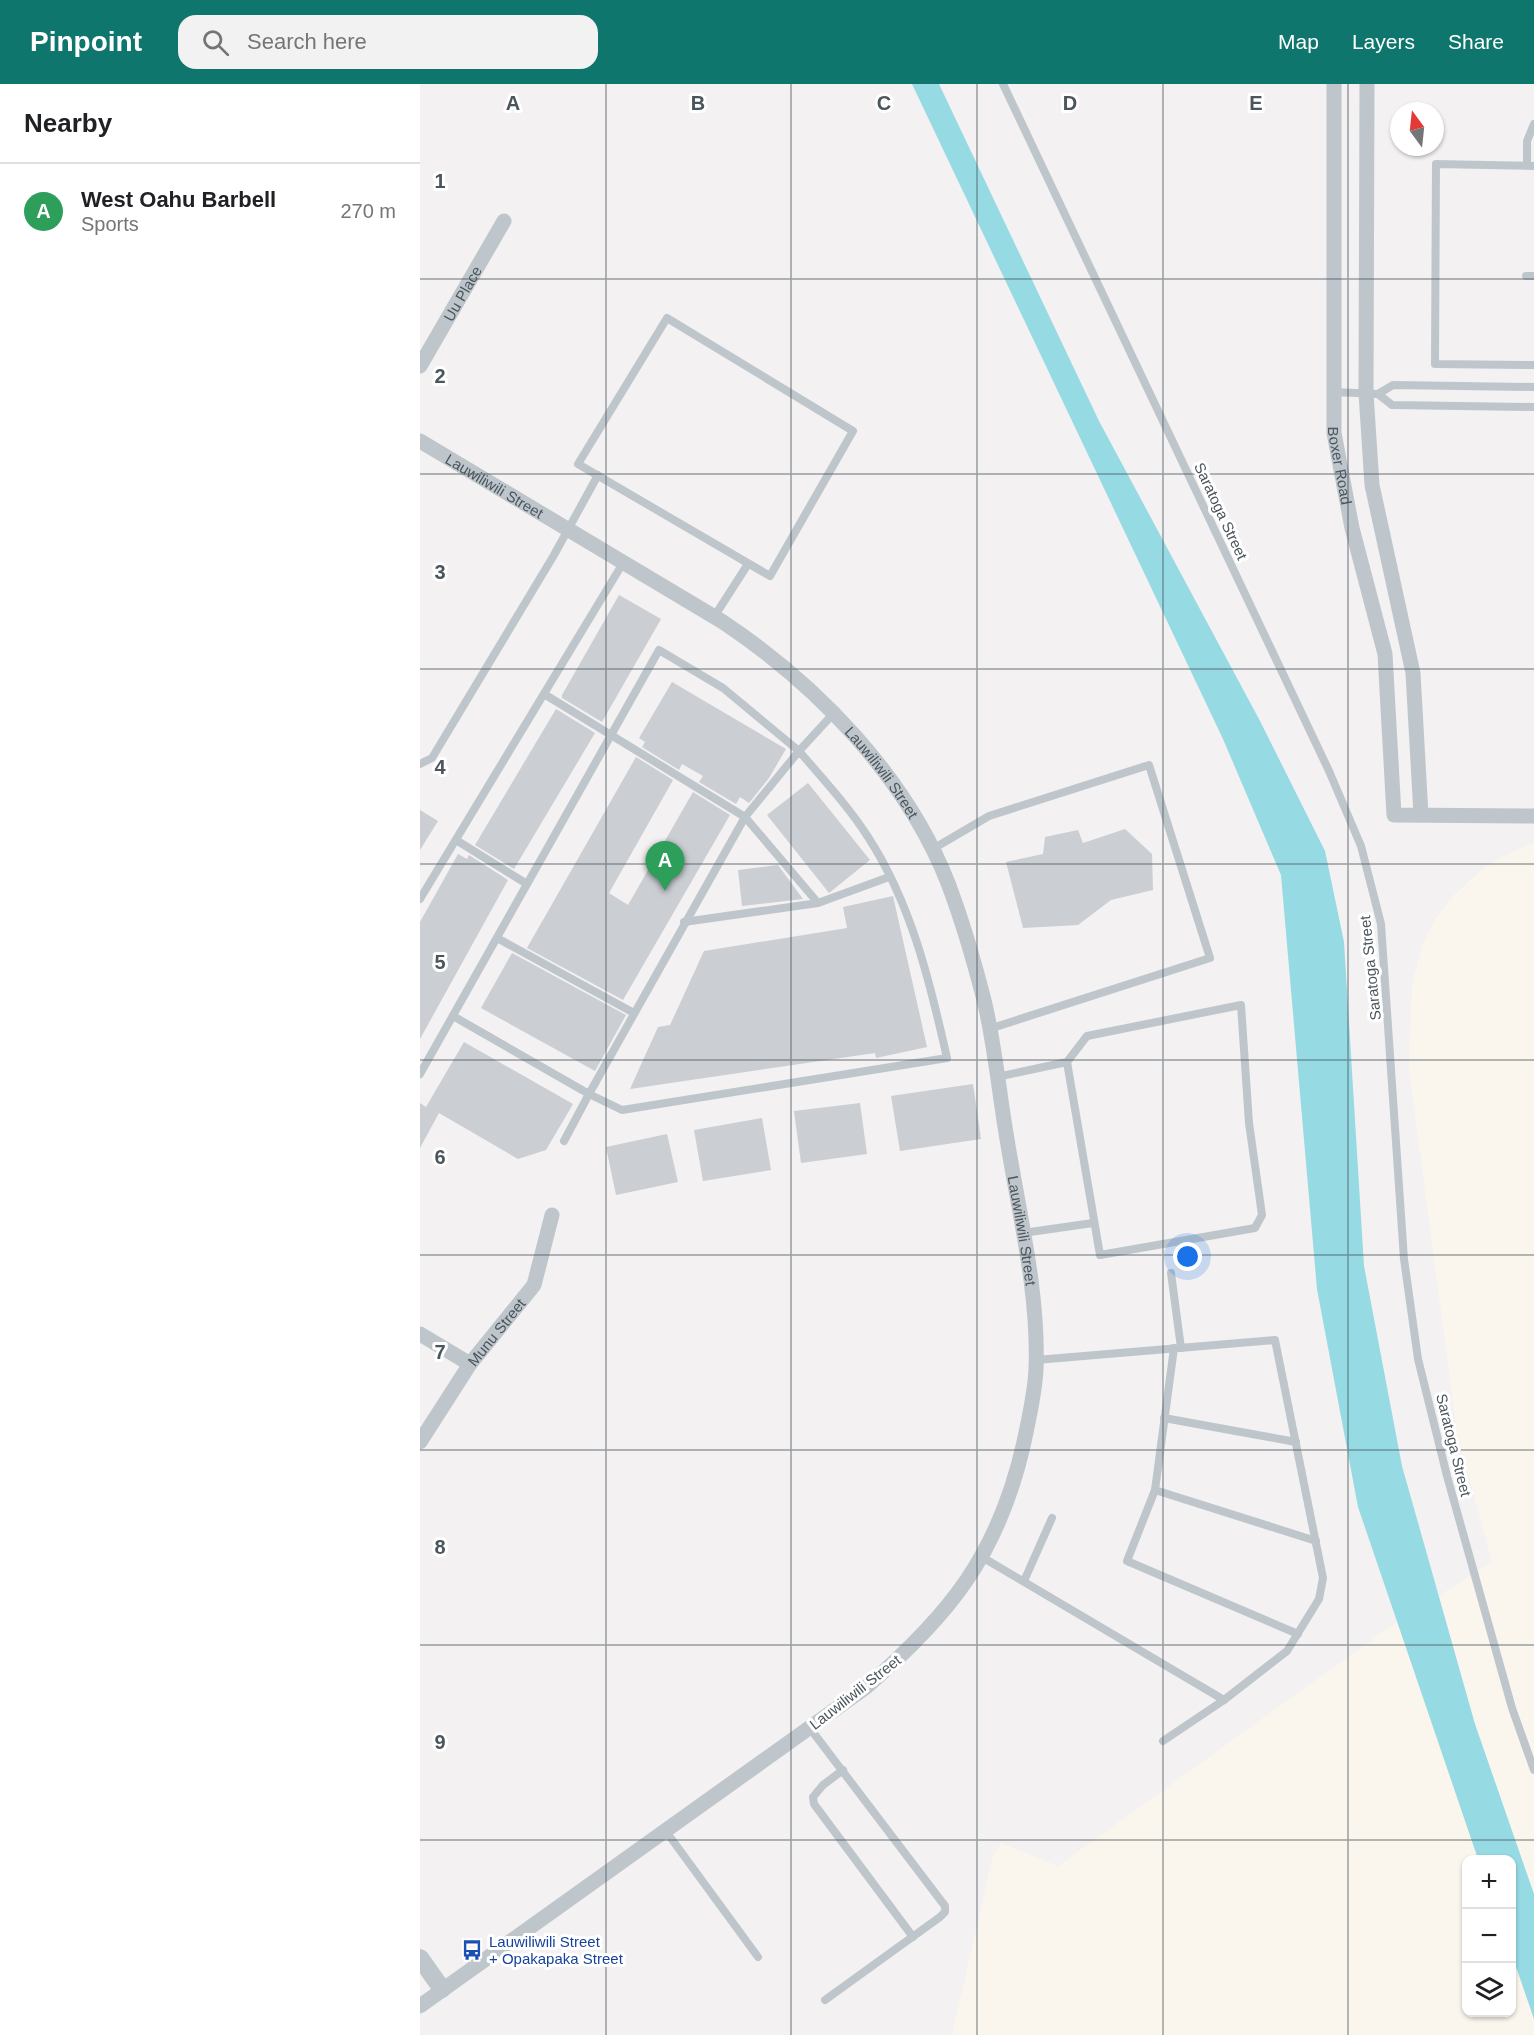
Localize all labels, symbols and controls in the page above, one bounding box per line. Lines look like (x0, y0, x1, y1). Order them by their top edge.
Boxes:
search box (178, 15, 598, 69)
text: Pinpoint (30, 26, 142, 57)
icon: search (199, 26, 232, 59)
text: Search here (247, 29, 367, 54)
text: Map (1278, 30, 1319, 53)
text: Layers (1352, 30, 1415, 53)
text: Share (1448, 30, 1504, 53)
text: A (506, 92, 520, 114)
text: B (691, 92, 705, 114)
text: C (877, 92, 891, 114)
text: D (1063, 92, 1077, 114)
text: E (1249, 92, 1263, 114)
north arrow (1390, 102, 1444, 156)
text: Nearby (24, 108, 112, 138)
text: 1 (434, 170, 446, 192)
text: West Oahu Barbell (81, 187, 276, 212)
text: A (36, 200, 51, 222)
text: 270 m (340, 200, 396, 222)
text: Sports (81, 213, 139, 235)
street label: Uu Place (439, 263, 485, 324)
text: 2 (434, 365, 446, 387)
street label: Boxer Road (1326, 426, 1356, 506)
street label: Lauwiliwili Street (443, 450, 547, 522)
street label: Saratoga Street (1191, 460, 1251, 563)
text: 3 (434, 561, 446, 583)
street label: Lauwiliwili Street (842, 723, 923, 822)
text: 4 (434, 756, 446, 778)
pin: A (646, 842, 684, 891)
street label: Saratoga Street (1356, 914, 1384, 1021)
text: 5 (434, 951, 446, 973)
text: 6 (434, 1146, 446, 1168)
street label: Lauwiliwili Street (1005, 1174, 1040, 1287)
your location (1173, 1242, 1202, 1271)
street label: Munu Street (464, 1294, 529, 1369)
text: 7 (434, 1341, 446, 1363)
street label: Saratoga Street (1433, 1392, 1475, 1499)
text: 8 (434, 1536, 446, 1558)
street label: Lauwiliwili Street (806, 1651, 905, 1733)
text: 9 (434, 1731, 446, 1753)
map controls (1462, 1855, 1516, 2017)
button: + (1462, 1855, 1516, 1909)
button: − (1462, 1909, 1516, 1963)
place label: Lauwiliwili Street + Opakapaka Street (489, 1933, 624, 1967)
bus stop icon: Lauwiliwili Street + Opakapaka Street (460, 1938, 484, 1962)
button: layers (1462, 1963, 1516, 2017)

